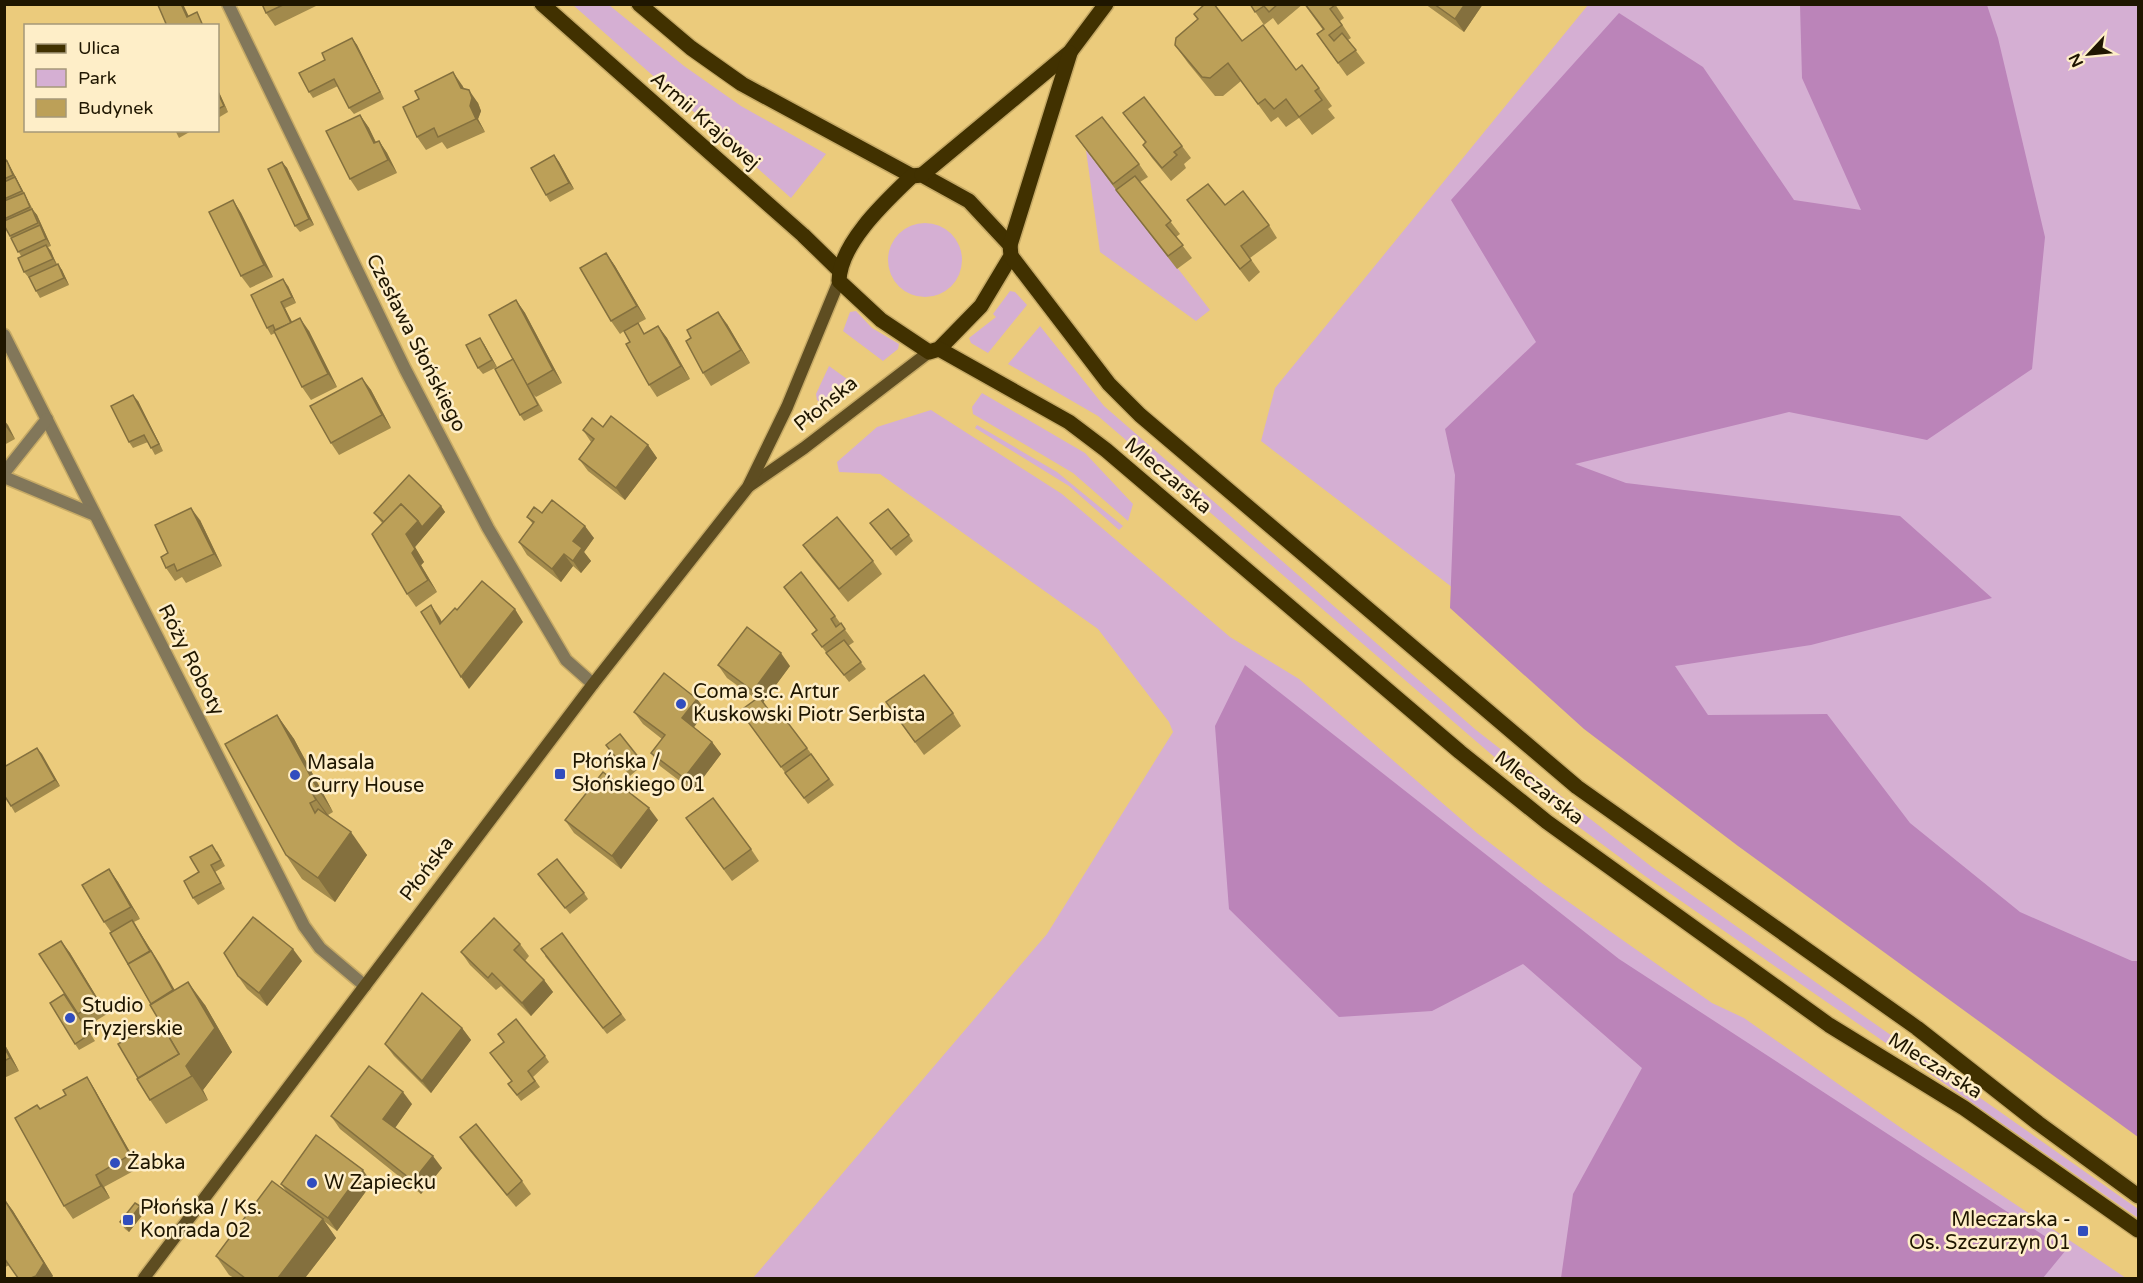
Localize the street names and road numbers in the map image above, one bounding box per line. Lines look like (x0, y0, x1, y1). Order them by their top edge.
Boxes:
street label: Armii Krajowej (645, 67, 765, 175)
street label: Czesława Słońskiego (361, 250, 471, 436)
street label: Płońska (789, 371, 863, 437)
street label: Mleczarska (1120, 433, 1216, 519)
street label: Róży Roboty (153, 600, 229, 720)
street label: Mleczarska (1490, 746, 1588, 830)
street label: Płońska (395, 832, 459, 906)
street label: Mleczarska (1883, 1028, 1987, 1104)

